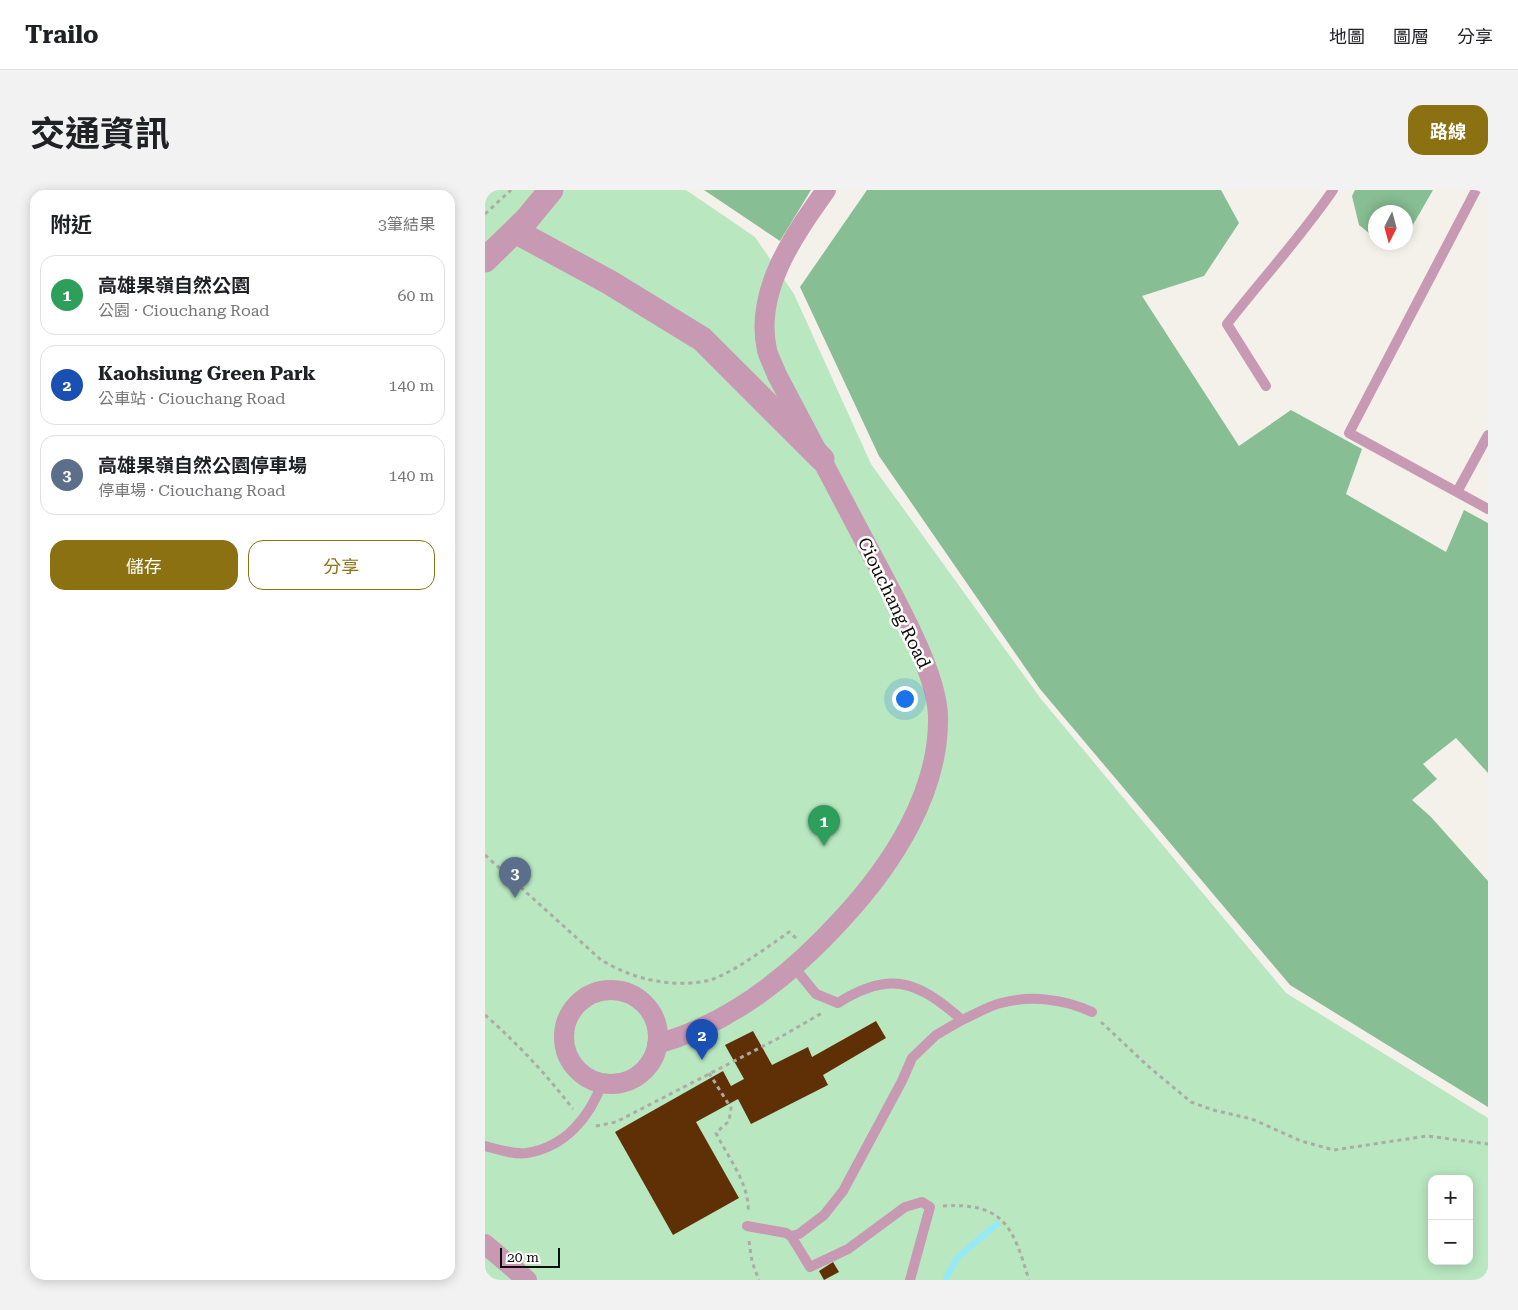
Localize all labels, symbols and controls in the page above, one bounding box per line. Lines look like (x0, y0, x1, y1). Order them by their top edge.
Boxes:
text: Trailo (25, 21, 99, 49)
text: 地圖 (1329, 26, 1365, 47)
text: 圖層 (1393, 26, 1429, 47)
text: 分享 (1457, 26, 1493, 47)
button: 路線 (1408, 105, 1488, 155)
text: 交通資訊 (30, 114, 170, 155)
north arrow (1368, 205, 1413, 250)
text: 附近 (50, 213, 92, 237)
text: 3筆結果 (378, 215, 435, 234)
text: 高雄果嶺自然公園 (98, 274, 250, 297)
text: 1 (63, 286, 71, 305)
text: 60 m (397, 286, 434, 305)
text: 公園 · Ciouchang Road (98, 301, 269, 320)
text: Kaohsiung Green Park (98, 362, 316, 385)
text: 2 (63, 376, 71, 395)
text: 140 m (388, 376, 434, 395)
text: 公車站 · Ciouchang Road (98, 389, 285, 408)
text: 高雄果嶺自然公園停車場 (98, 454, 307, 477)
text: 3 (63, 466, 71, 485)
text: 140 m (388, 466, 434, 485)
text: 停車場 · Ciouchang Road (98, 481, 285, 500)
street label: Ciouchang Road (854, 534, 935, 672)
button: 儲存 (50, 540, 238, 590)
button: 分享 (248, 540, 435, 590)
your location (892, 686, 918, 712)
pin: 1 (808, 805, 840, 846)
pin: 3 (499, 857, 531, 898)
pin: 2 (686, 1019, 718, 1060)
map controls (1428, 1175, 1473, 1265)
button: + (1428, 1175, 1473, 1220)
button: − (1428, 1220, 1473, 1265)
scale bar (500, 1245, 560, 1268)
text: 20 m (507, 1249, 539, 1265)

